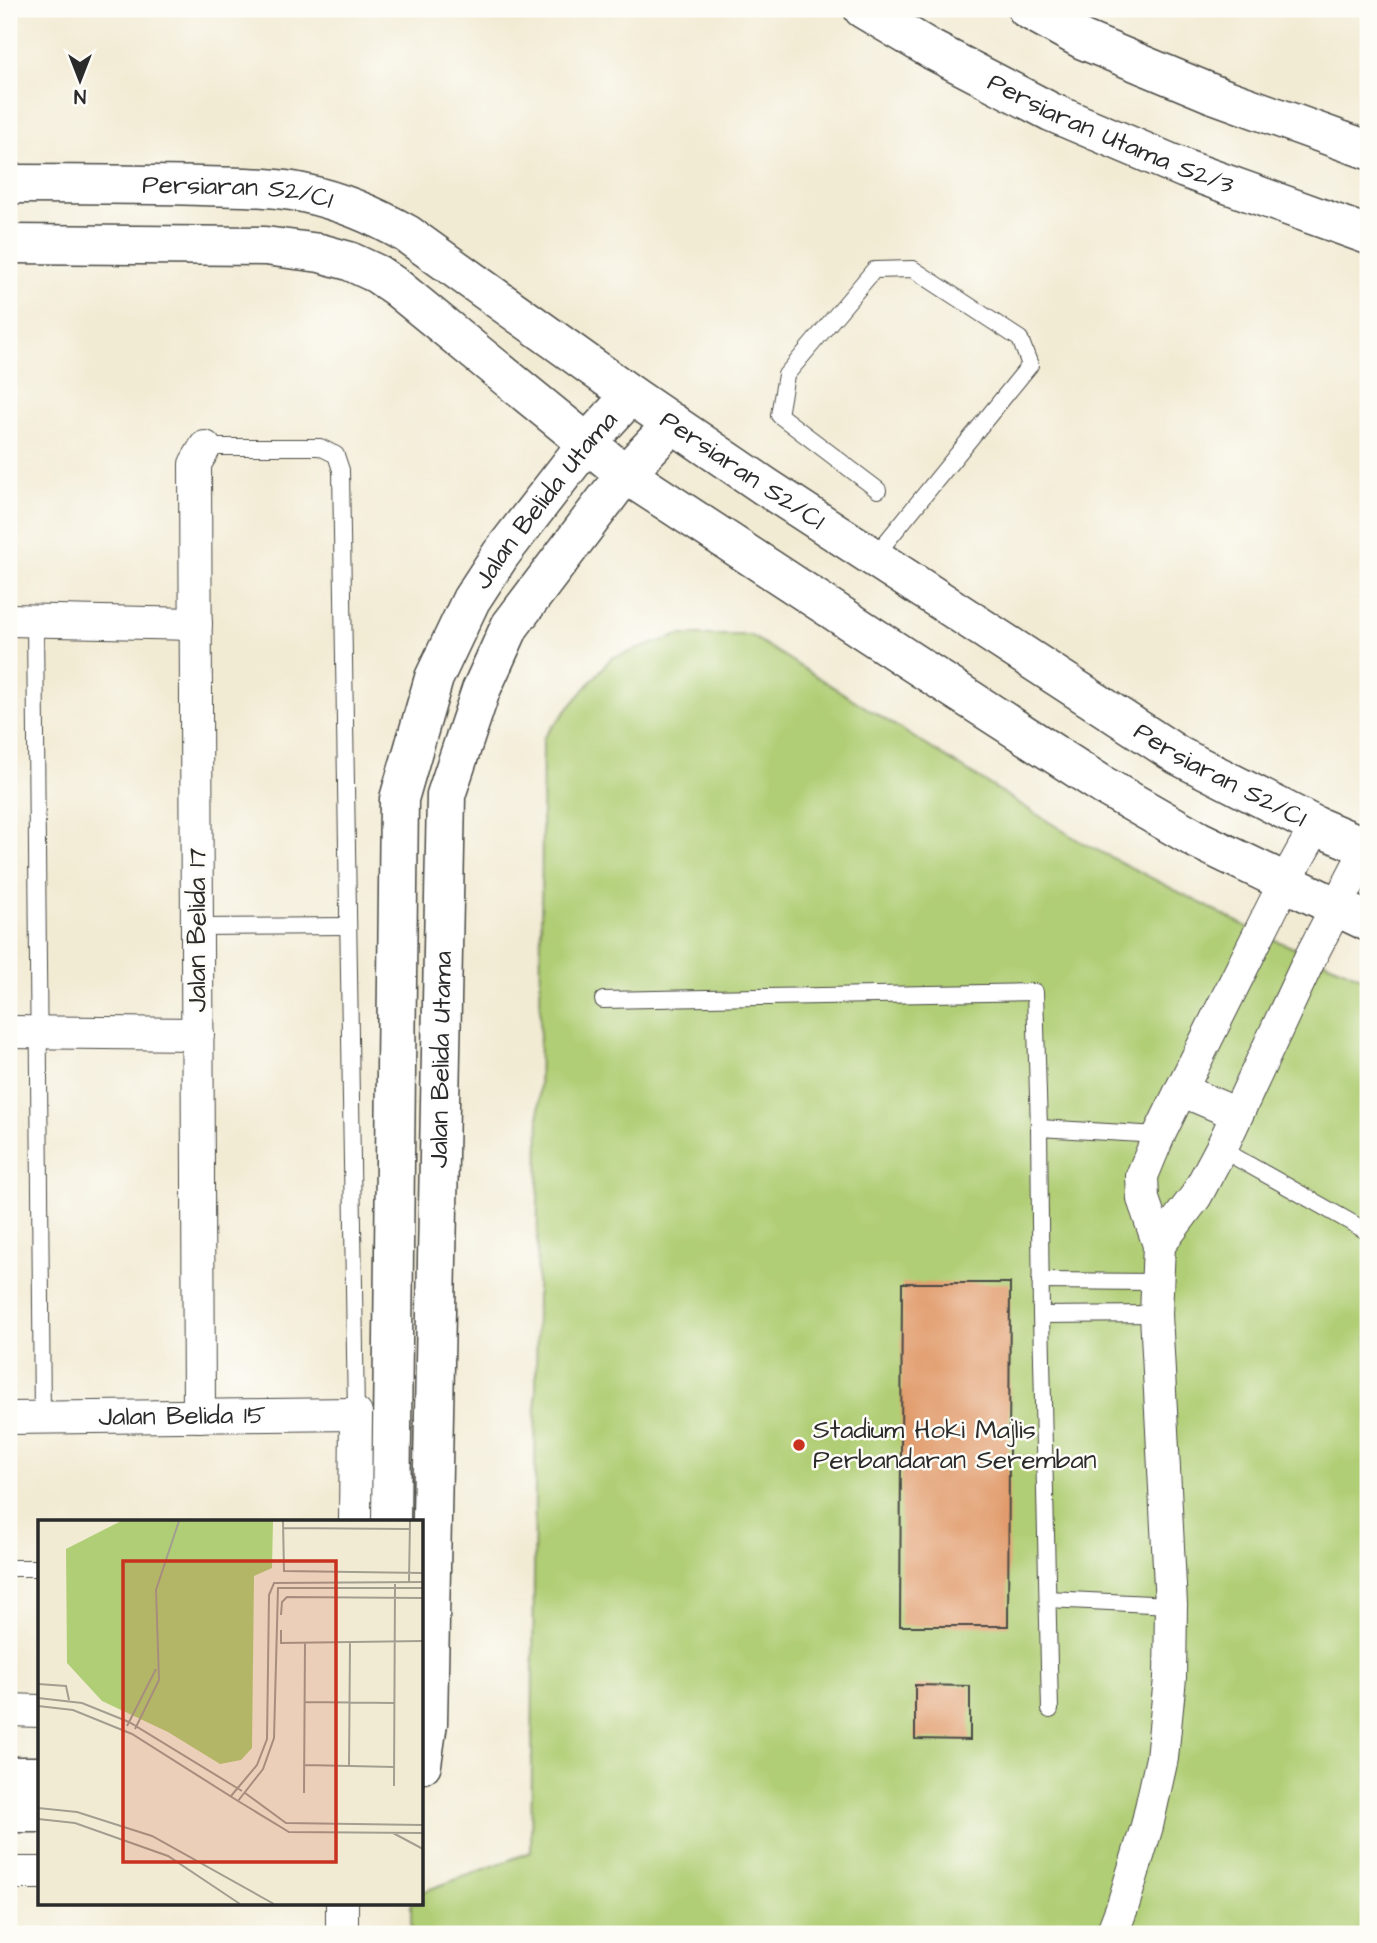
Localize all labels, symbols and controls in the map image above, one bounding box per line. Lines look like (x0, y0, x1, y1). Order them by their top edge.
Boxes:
north arrow (46, 46, 116, 116)
street label: Persiaran Utama S2/3 (981, 64, 1239, 203)
text: N (74, 82, 86, 109)
street label: Persiaran S2/C1 (142, 167, 338, 218)
street label: Persiaran S2/C1 (653, 402, 832, 539)
street label: Jalan Belida Utama (465, 403, 626, 596)
street label: Persiaran S2/C1 (1127, 713, 1313, 836)
street label: Jalan Belida 17 (179, 848, 215, 1012)
street label: Jalan Belida Utama (421, 951, 461, 1168)
street label: Jalan Belida 15 (98, 1397, 266, 1435)
place label: Stadium Hoki Majlis Perbandaran Seremban (813, 1412, 1097, 1478)
marker: Stadium Hoki Majlis Perbandaran Seremban (791, 1437, 807, 1453)
inset map (38, 1520, 424, 1904)

